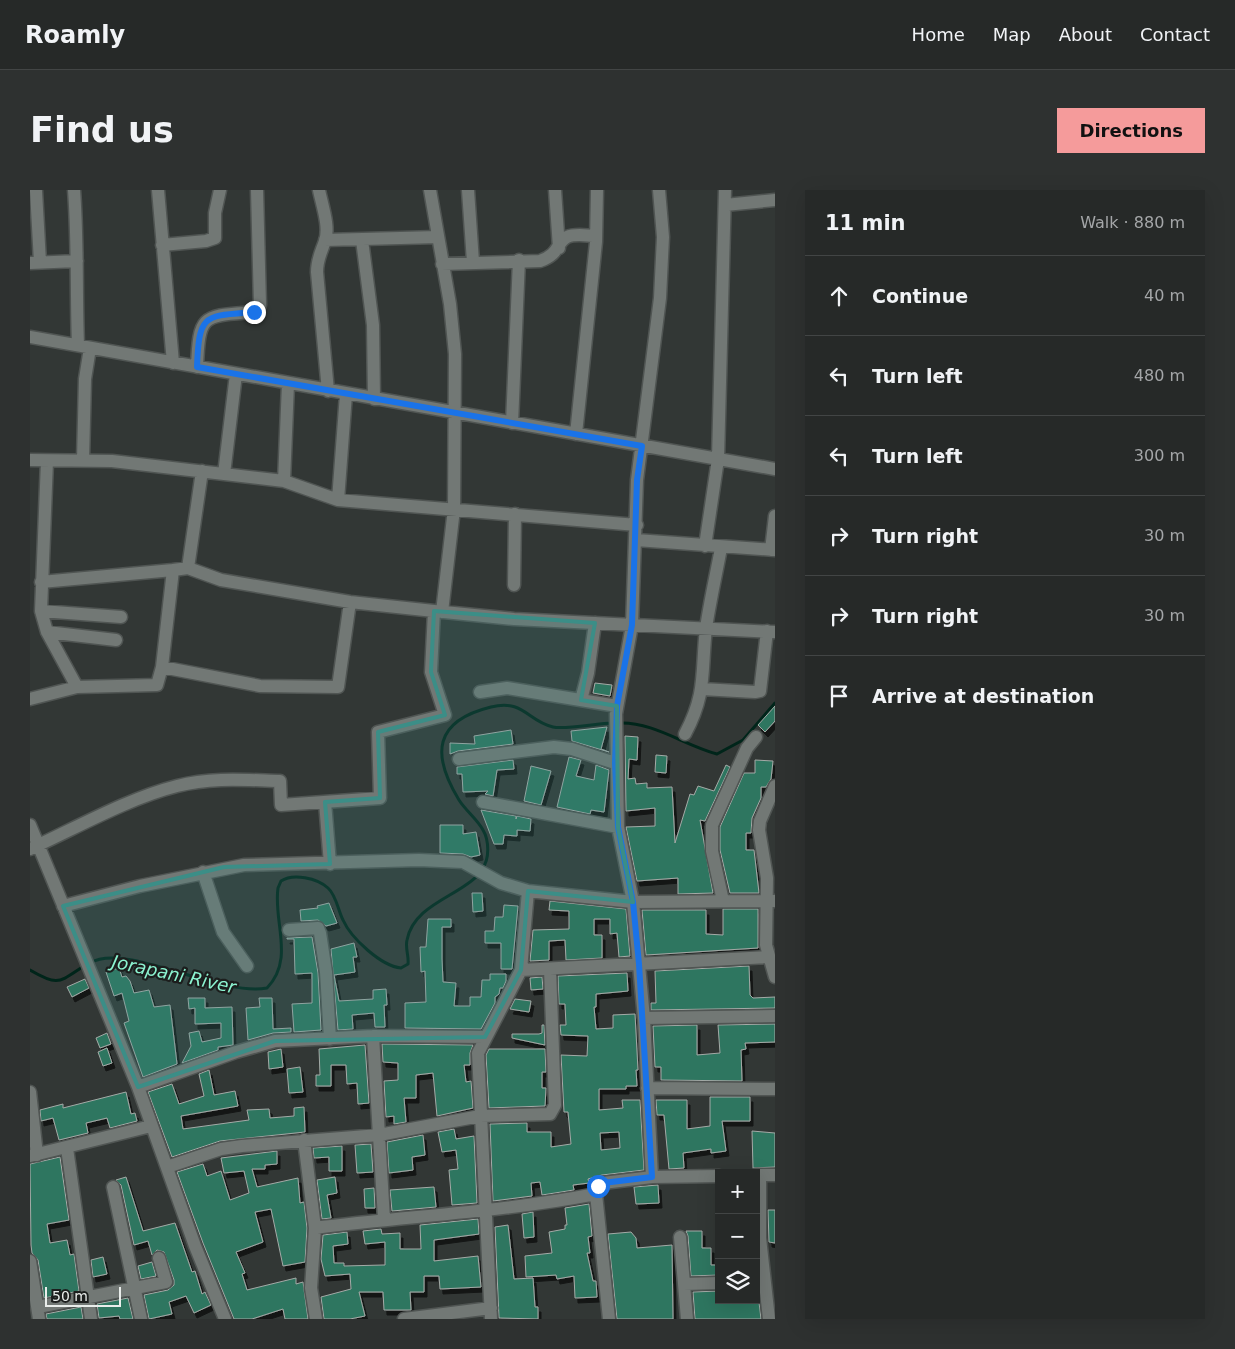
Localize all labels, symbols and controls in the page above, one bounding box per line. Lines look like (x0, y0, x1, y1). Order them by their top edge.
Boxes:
text: Roamly (25, 21, 125, 49)
text: Home (912, 24, 965, 45)
text: Map (993, 24, 1031, 45)
text: About (1059, 24, 1112, 45)
text: Contact (1140, 24, 1210, 45)
button: Directions (1057, 108, 1205, 153)
text: Find us (30, 110, 174, 150)
text: 11 min (825, 211, 906, 235)
text: Walk · 880 m (1080, 213, 1185, 232)
icon: ahead (825, 282, 853, 310)
text: Continue (872, 285, 968, 307)
text: 40 m (1144, 286, 1185, 305)
route end (243, 301, 266, 324)
icon: left (825, 362, 853, 390)
text: Turn left (872, 365, 963, 387)
text: 480 m (1134, 366, 1185, 385)
icon: left (825, 442, 853, 470)
text: Turn left (872, 445, 963, 467)
text: 300 m (1134, 446, 1185, 465)
icon: right (825, 522, 853, 550)
text: Turn right (872, 525, 978, 547)
text: 30 m (1144, 526, 1185, 545)
icon: right (825, 602, 853, 630)
text: Turn right (872, 605, 978, 627)
text: 30 m (1144, 606, 1185, 625)
icon: arrive (825, 682, 853, 710)
text: Arrive at destination (872, 685, 1094, 707)
water label: Jorapani River (107, 950, 239, 998)
map controls (715, 1169, 760, 1304)
button: + (715, 1169, 760, 1214)
route start (587, 1175, 610, 1198)
button: − (715, 1214, 760, 1259)
button: layers (715, 1259, 760, 1304)
scale bar (45, 1284, 121, 1307)
text: 50 m (52, 1288, 88, 1304)

